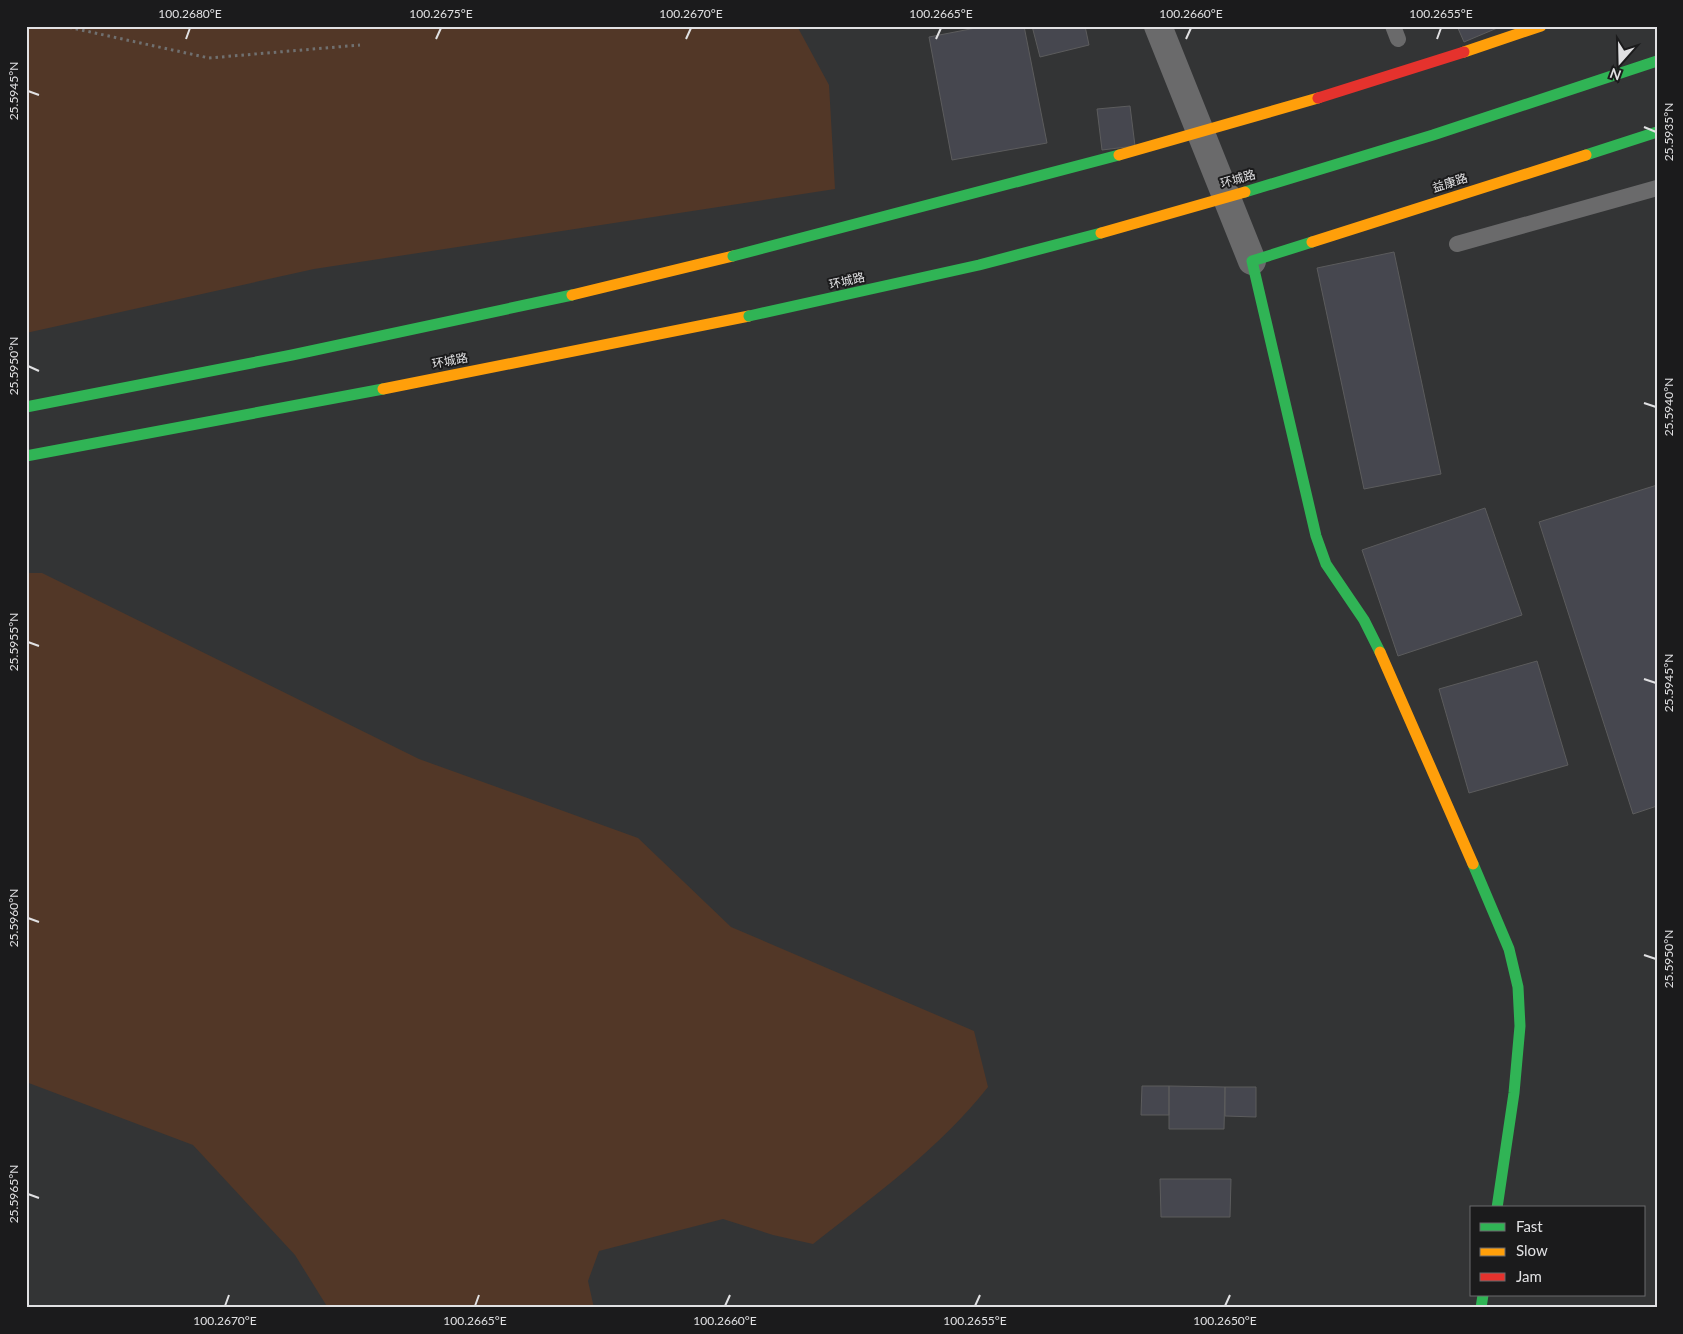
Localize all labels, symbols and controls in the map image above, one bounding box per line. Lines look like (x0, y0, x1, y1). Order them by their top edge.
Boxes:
text: 100.2680°E (158, 6, 222, 21)
text: 100.2675°E (409, 6, 473, 21)
text: 100.2670°E (659, 6, 723, 21)
text: 100.2665°E (909, 6, 973, 21)
text: 100.2660°E (1159, 6, 1223, 21)
text: 100.2655°E (1409, 6, 1473, 21)
north arrow (1596, 38, 1646, 88)
text: 25.5945°N (6, 62, 21, 120)
text: N (1607, 65, 1623, 85)
text: 25.5935°N (1661, 103, 1676, 161)
street label: 环城路 (1218, 166, 1257, 191)
street label: 益康路 (1430, 170, 1469, 195)
street label: 环城路 (828, 269, 866, 292)
text: 25.5950°N (6, 337, 21, 395)
street label: 环城路 (431, 350, 469, 371)
text: 25.5940°N (1661, 378, 1676, 436)
text: 25.5955°N (6, 613, 21, 671)
text: 25.5945°N (1661, 654, 1676, 712)
text: 25.5960°N (6, 889, 21, 947)
text: 25.5950°N (1661, 930, 1676, 988)
text: 25.5965°N (6, 1165, 21, 1223)
legend (1470, 1206, 1646, 1296)
text: Fast (1516, 1217, 1543, 1235)
text: Slow (1516, 1241, 1548, 1259)
text: Jam (1516, 1267, 1542, 1285)
text: 100.2670°E (193, 1313, 257, 1328)
text: 100.2665°E (443, 1313, 507, 1328)
text: 100.2660°E (693, 1313, 757, 1328)
text: 100.2655°E (943, 1313, 1007, 1328)
text: 100.2650°E (1193, 1313, 1257, 1328)

